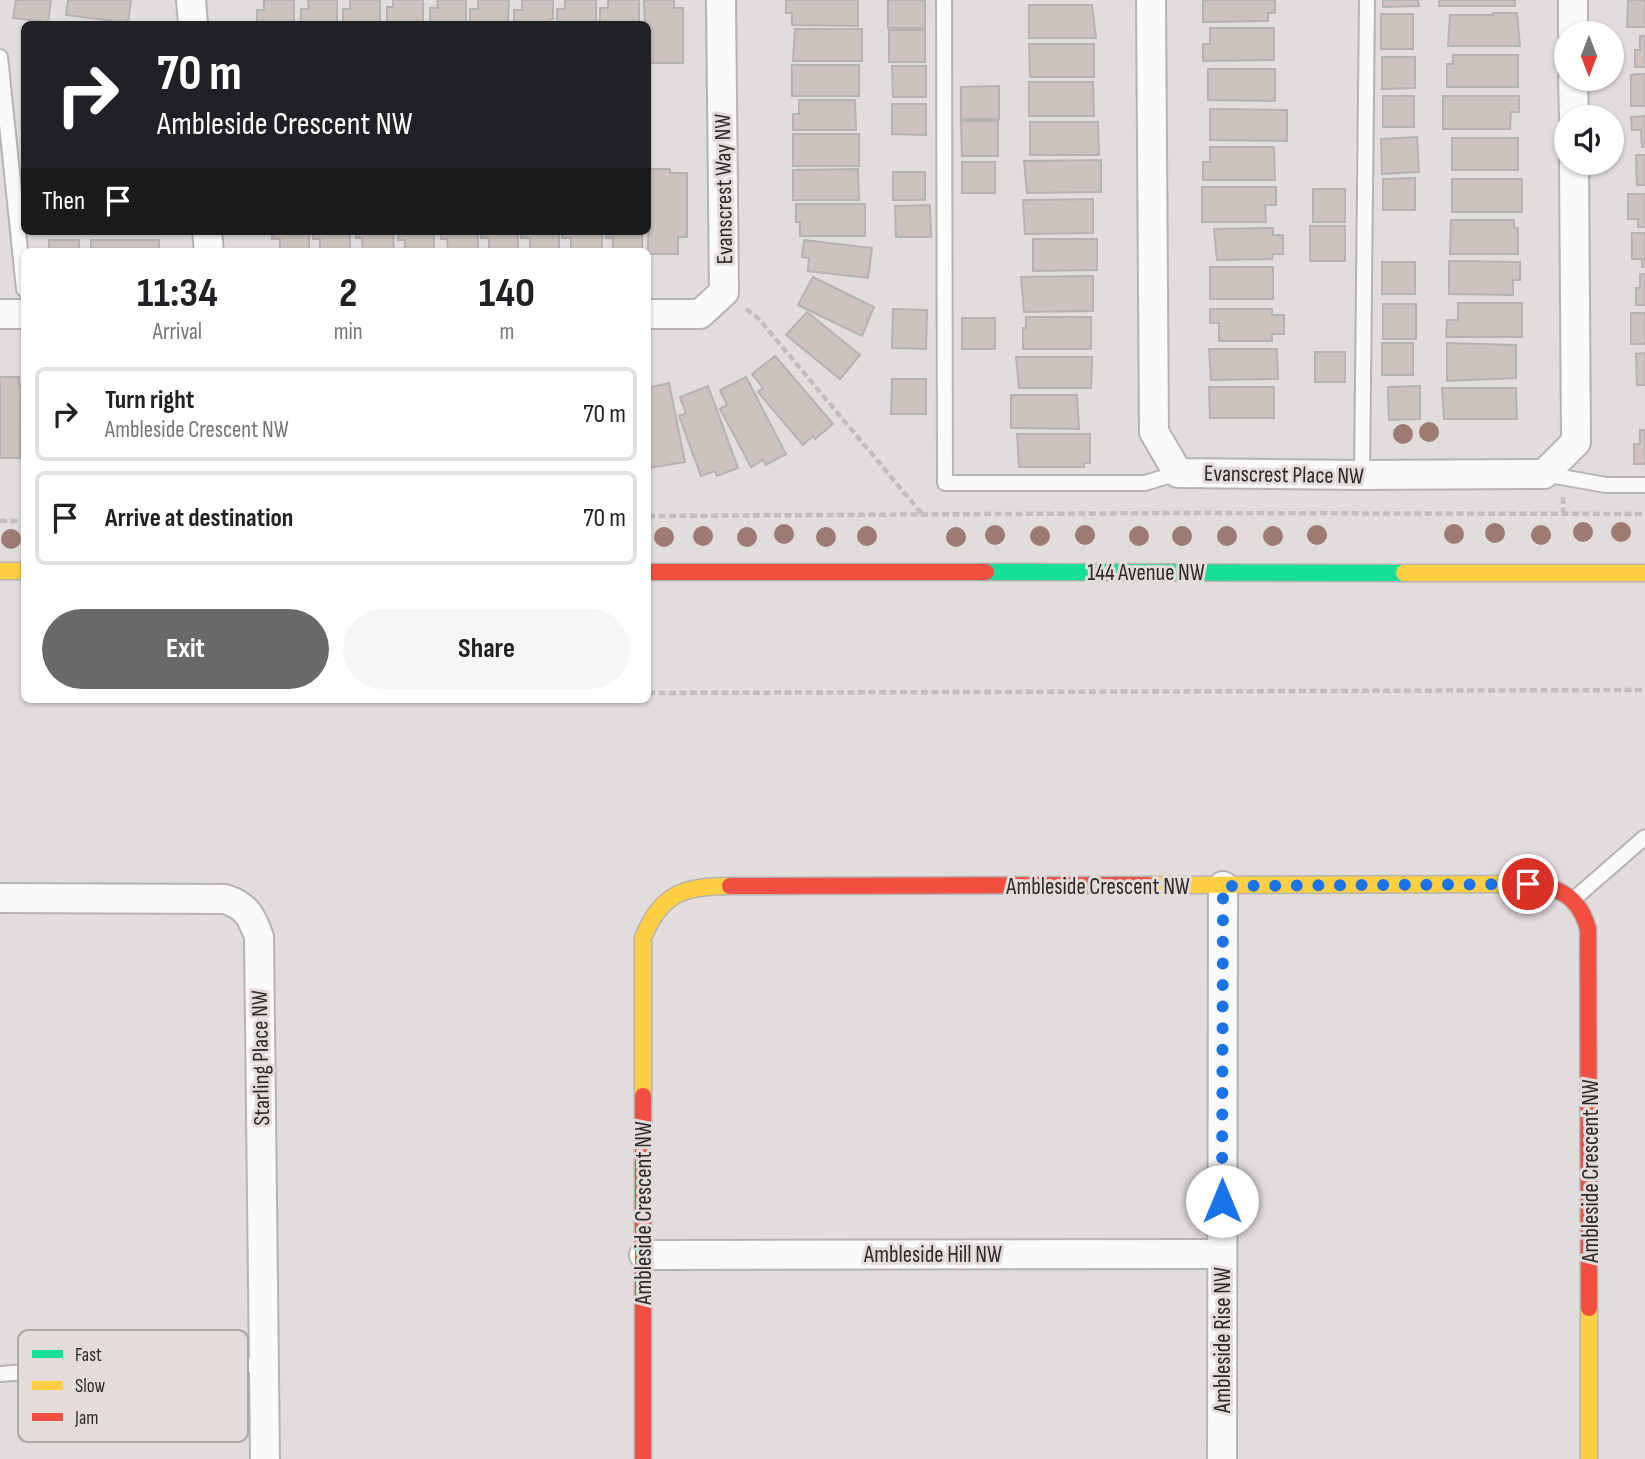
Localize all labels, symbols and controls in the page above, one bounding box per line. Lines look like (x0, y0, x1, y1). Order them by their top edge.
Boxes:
north arrow (1554, 21, 1624, 91)
map controls (1554, 21, 1624, 175)
text: 70 m (157, 45, 242, 104)
icon: right (42, 49, 133, 140)
text: Ambleside Crescent NW (157, 105, 413, 144)
button: sound (1554, 105, 1624, 175)
street label: Evanscrest Way NW (709, 113, 739, 265)
icon: arrive (99, 182, 137, 220)
text: Then (42, 186, 85, 217)
text: 11:34 (137, 268, 218, 319)
text: 2 (339, 268, 357, 319)
text: 140 (479, 268, 535, 319)
text: Arrival (153, 318, 202, 346)
text: min (334, 318, 363, 346)
text: m (499, 318, 514, 346)
text: Turn right (105, 385, 194, 416)
icon: right (46, 395, 84, 433)
text: 70 m (583, 399, 626, 430)
text: Ambleside Crescent NW (105, 416, 289, 444)
street label: Evanscrest Place NW (1204, 460, 1364, 490)
icon: arrive (46, 499, 84, 537)
text: Arrive at destination (105, 503, 293, 534)
text: 70 m (583, 503, 626, 534)
street label: 144 Avenue NW (1087, 559, 1205, 587)
button: Exit (42, 609, 329, 689)
button: Share (343, 609, 630, 689)
pin (1498, 854, 1558, 914)
icon: arrive (1509, 865, 1547, 903)
street label: Ambleside Crescent NW (1005, 873, 1190, 901)
street label: Starling Place NW (246, 990, 276, 1126)
street label: Ambleside Crescent NW (1577, 1079, 1605, 1264)
street label: Ambleside Crescent NW (630, 1121, 658, 1306)
position arrow (1185, 1164, 1259, 1238)
street label: Ambleside Hill NW (863, 1241, 1002, 1269)
street label: Ambleside Rise NW (1209, 1267, 1237, 1414)
legend (18, 1330, 248, 1442)
text: Fast (75, 1344, 102, 1367)
text: Slow (75, 1375, 105, 1398)
text: Jam (74, 1407, 98, 1430)

